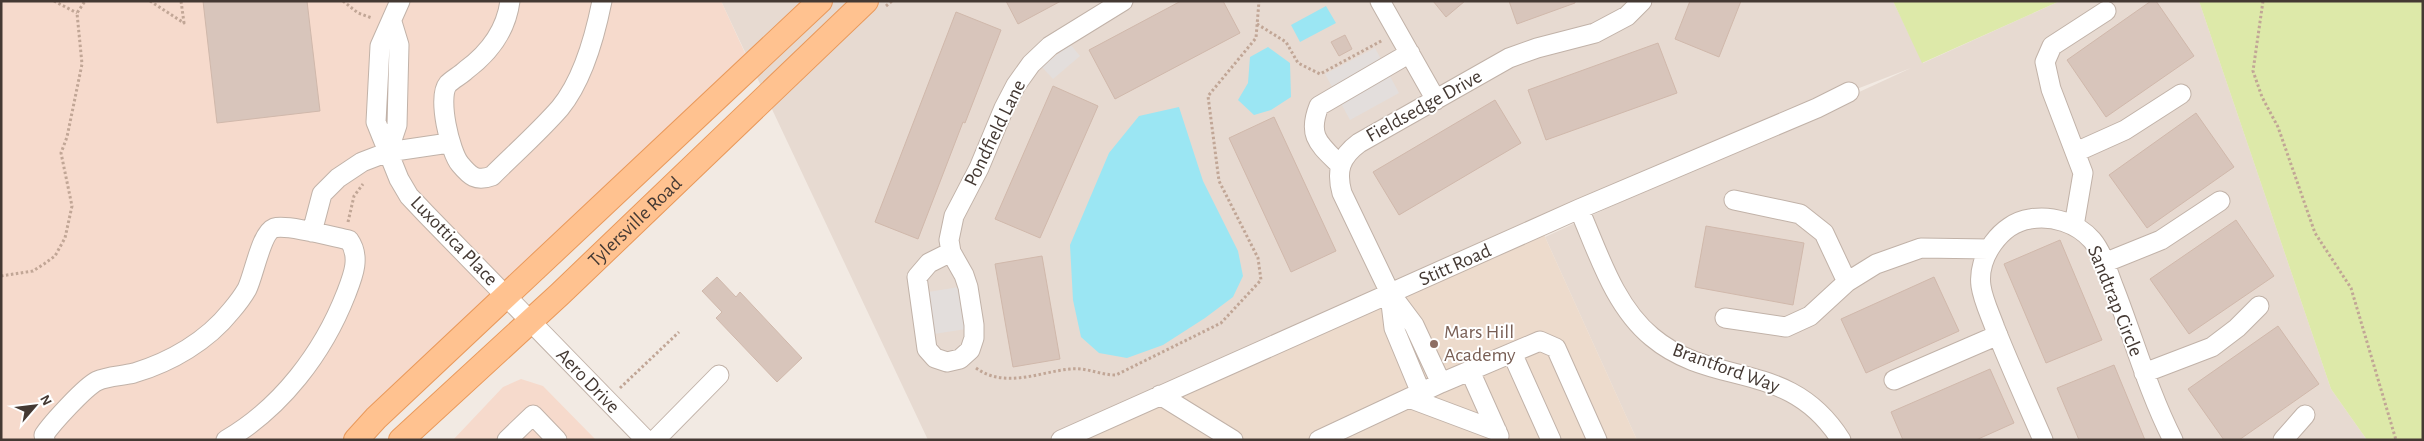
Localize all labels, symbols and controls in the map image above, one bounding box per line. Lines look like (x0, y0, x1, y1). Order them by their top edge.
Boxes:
street label: Fieldsedge Drive (1363, 66, 1485, 146)
street label: Pondfield Lane (961, 77, 1029, 189)
street label: Tylersville Road (585, 173, 686, 271)
street label: Luxottica Place (407, 192, 501, 290)
street label: Stitt Road (1416, 240, 1494, 290)
street label: Sandtrap Circle (2084, 243, 2146, 359)
place label: Mars Hill Academy (1444, 322, 1516, 365)
marker: Mars Hill Academy (1428, 338, 1440, 350)
street label: Brantford Way (1670, 339, 1783, 397)
street label: Aero Drive (552, 345, 624, 417)
north arrow (10, 381, 60, 431)
text: N (37, 393, 54, 408)

